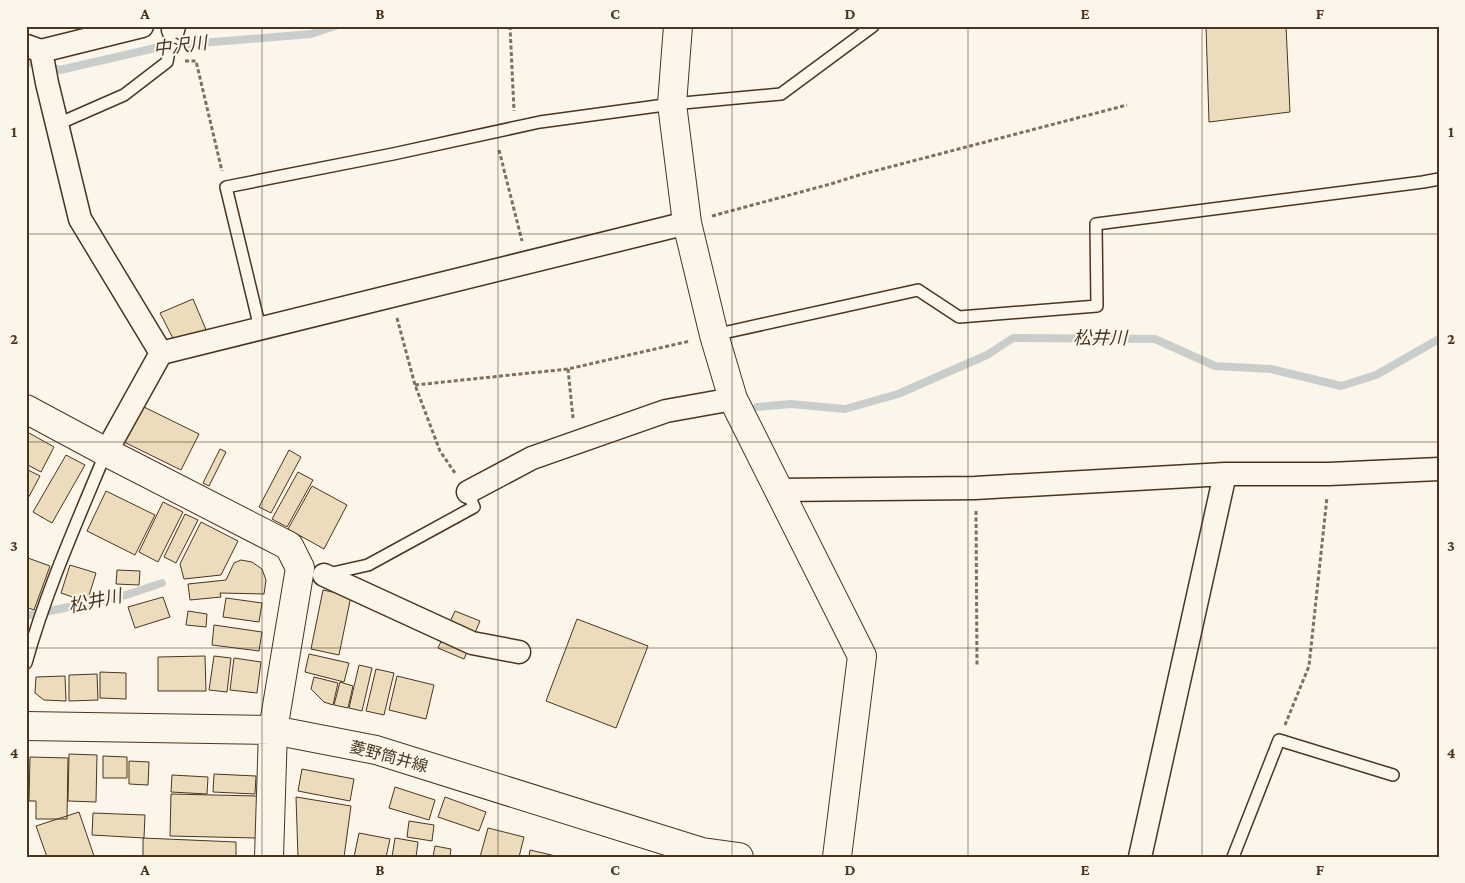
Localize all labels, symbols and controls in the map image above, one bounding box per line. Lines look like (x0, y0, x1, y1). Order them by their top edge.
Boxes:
text: A (139, 5, 150, 22)
text: B (375, 5, 385, 22)
text: C (610, 5, 620, 22)
text: D (844, 5, 856, 22)
text: E (1080, 5, 1090, 22)
text: F (1316, 5, 1325, 22)
water label: 中沢川 (152, 33, 210, 59)
text: 1 (11, 123, 17, 140)
text: 1 (1448, 123, 1454, 140)
water label: 松井川 (1073, 328, 1129, 348)
text: 2 (10, 330, 18, 347)
text: 2 (1447, 330, 1455, 347)
text: 3 (10, 537, 18, 554)
text: 3 (1447, 537, 1455, 554)
water label: 松井川 (67, 585, 125, 616)
street label: 菱野筒井線 (348, 738, 430, 775)
text: 4 (10, 744, 19, 761)
text: 4 (1447, 744, 1456, 761)
text: A (139, 861, 150, 878)
text: B (375, 861, 385, 878)
text: C (610, 861, 620, 878)
text: D (844, 861, 856, 878)
text: E (1080, 861, 1090, 878)
text: F (1316, 861, 1325, 878)

